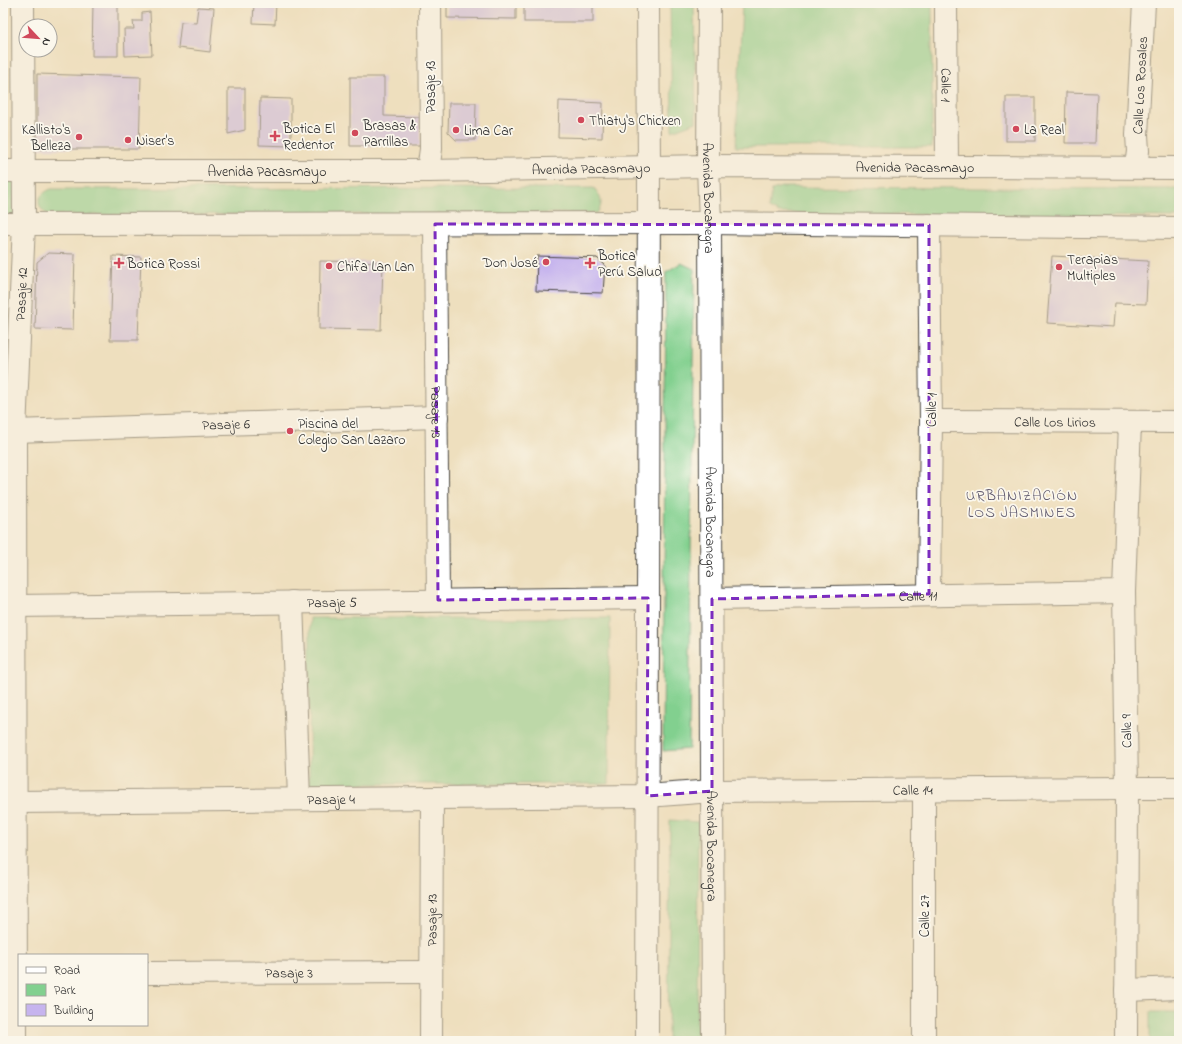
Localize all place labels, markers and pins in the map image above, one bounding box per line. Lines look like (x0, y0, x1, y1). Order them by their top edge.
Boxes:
place label: Thiaty's Chicken (589, 111, 681, 133)
marker: Thiaty's Chicken (576, 115, 586, 125)
place label: Brasas & Parrillas (362, 116, 417, 153)
place label: Botica El Redentor (282, 119, 335, 156)
place label: Kallisto's Belleza (22, 120, 71, 157)
place label: La Real (1024, 120, 1064, 141)
place label: Lima Car (464, 121, 514, 142)
marker: La Real (1011, 124, 1021, 134)
marker: Lima Car (451, 125, 461, 135)
marker: Brasas & Parrillas (350, 128, 360, 138)
place label: Niser's (136, 131, 174, 152)
marker: Botica El Redentor (270, 131, 280, 141)
marker: Kallisto's Belleza (74, 132, 84, 142)
marker: Niser's (123, 135, 133, 145)
place label: Botica Perú Salud (597, 246, 662, 283)
place label: Terapias Multiples (1067, 250, 1118, 287)
place label: Don José (482, 253, 539, 274)
place label: Botica Rossi (126, 254, 200, 275)
place label: Chifa Lan Lan (337, 257, 414, 278)
marker: Don José (541, 257, 551, 267)
marker: Botica Rossi (114, 258, 124, 268)
marker: Botica Perú Salud (585, 258, 595, 268)
marker: Chifa Lan Lan (324, 261, 334, 271)
marker: Terapias Multiples (1054, 262, 1064, 272)
place label: Piscina del Colegio San Lazaro (298, 414, 406, 452)
marker: Piscina del Colegio San Lazaro (285, 426, 295, 436)

